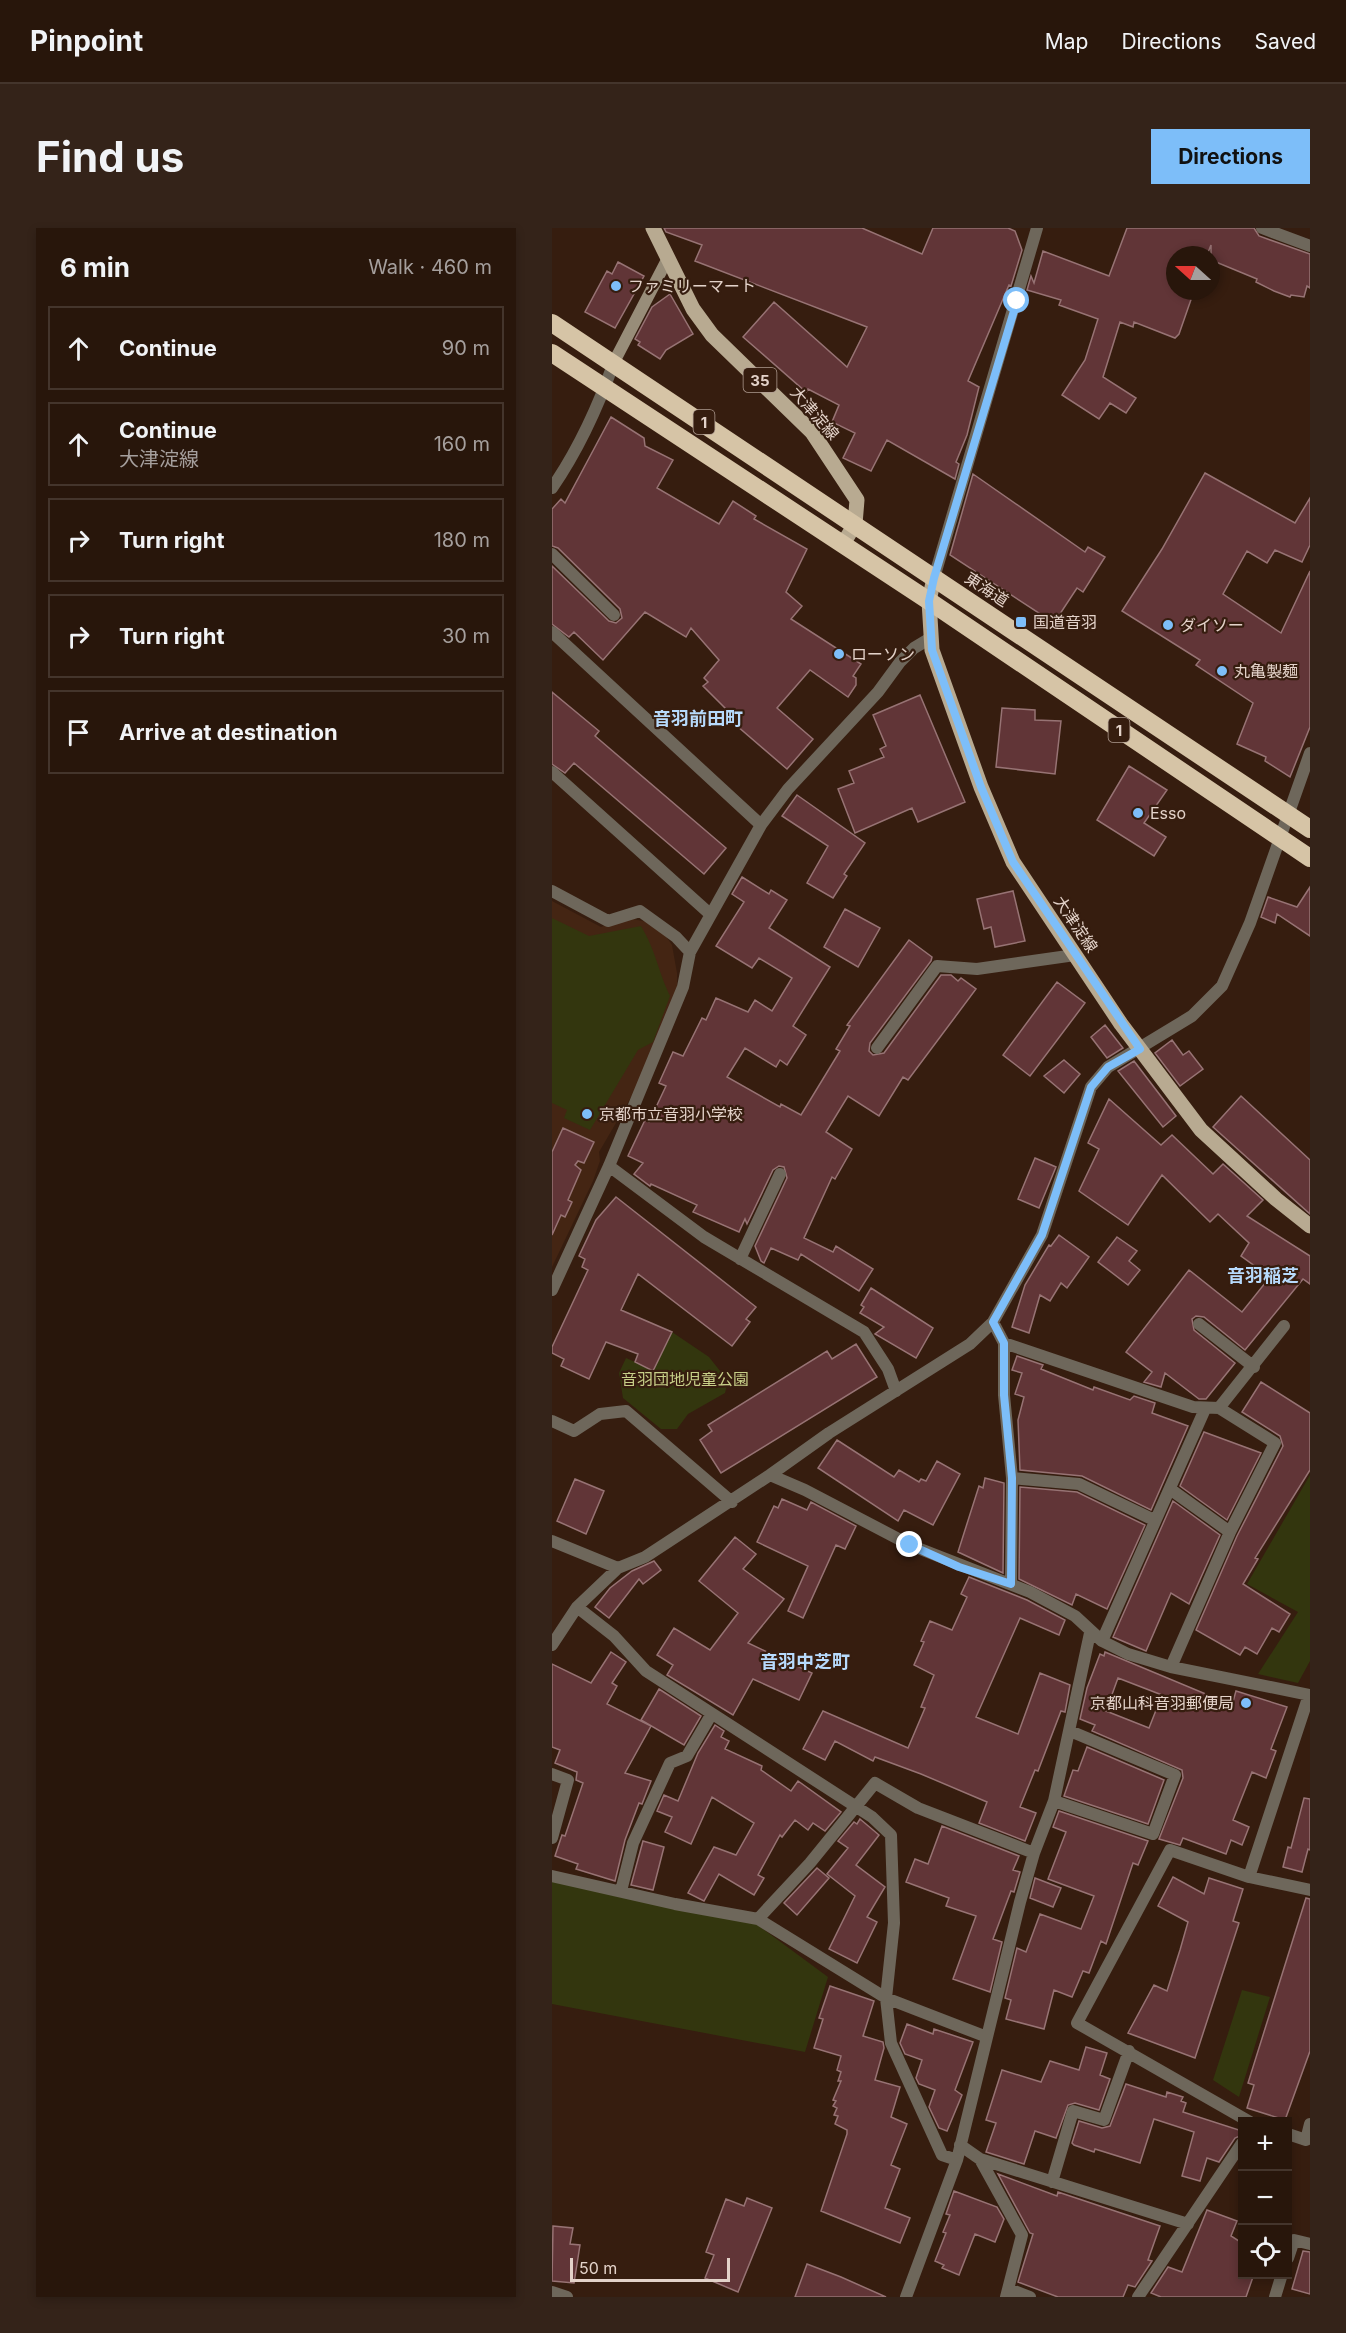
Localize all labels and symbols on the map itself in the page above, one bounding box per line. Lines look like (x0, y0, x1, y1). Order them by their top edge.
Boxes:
north arrow (1166, 246, 1220, 300)
place label: ファミリーマート (628, 276, 756, 296)
marker: ファミリーマート (609, 279, 623, 293)
route start (1003, 287, 1029, 313)
road number: 35 (744, 368, 776, 392)
street label: 大津淀線 (786, 382, 844, 444)
road number: 1 (694, 410, 714, 434)
street label: 東海道 (961, 568, 1013, 610)
place label: 国道音羽 (1033, 612, 1097, 632)
marker: 国道音羽 (1014, 615, 1028, 629)
place label: ダイソー (1180, 615, 1244, 635)
marker: ダイソー (1161, 618, 1175, 632)
place label: ローソン (851, 644, 915, 664)
marker: ローソン (832, 647, 846, 661)
place label: 丸亀製麺 (1234, 661, 1298, 681)
marker: 丸亀製麺 (1215, 664, 1229, 678)
district label: 音羽前田町 (653, 708, 743, 729)
road number: 1 (1108, 718, 1130, 742)
place label: Esso (1150, 803, 1186, 823)
marker: Esso (1131, 806, 1145, 820)
street label: 大津淀線 (1050, 892, 1102, 956)
place label: 京都市立音羽小学校 (599, 1104, 743, 1124)
marker: 京都市立音羽小学校 (580, 1107, 594, 1121)
district label: 音羽稲芝 (1227, 1265, 1299, 1286)
park label: 音羽団地児童公園 (621, 1369, 749, 1389)
route end (896, 1531, 922, 1557)
district label: 音羽中芝町 (760, 1651, 850, 1672)
place label: 京都山科音羽郵便局 (1090, 1693, 1234, 1713)
marker: 京都山科音羽郵便局 (1239, 1696, 1253, 1710)
scale bar (570, 2255, 730, 2282)

